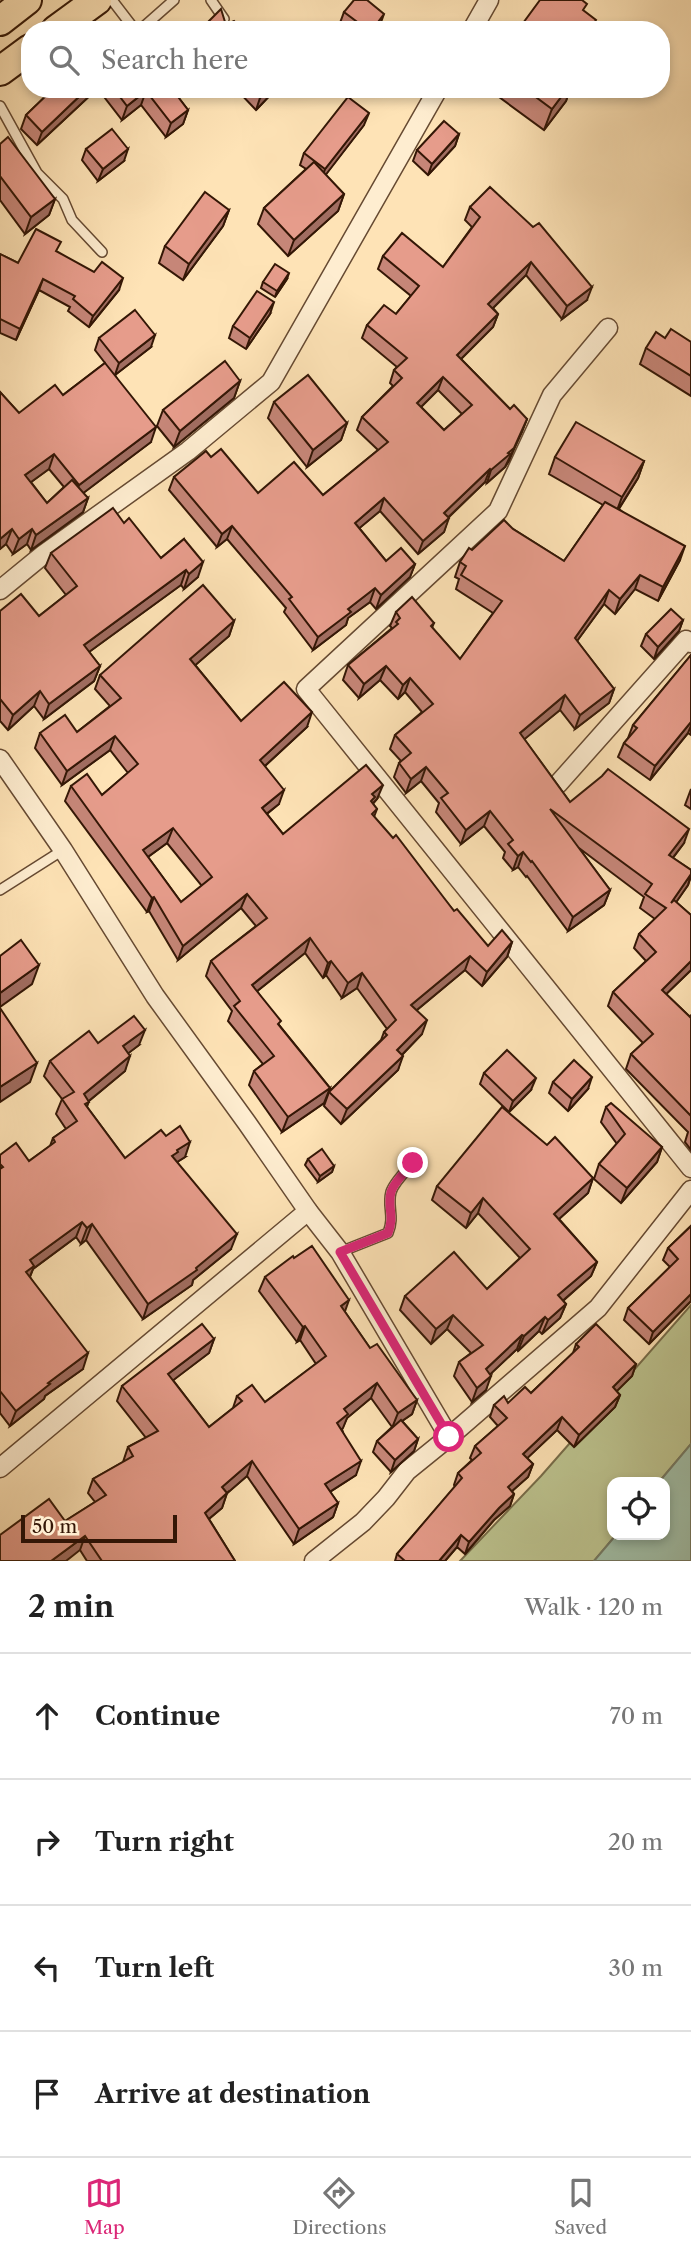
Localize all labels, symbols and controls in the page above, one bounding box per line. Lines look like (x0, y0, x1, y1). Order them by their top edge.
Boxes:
search box (21, 21, 670, 98)
icon: search (45, 41, 83, 79)
text: Search here (101, 44, 248, 76)
route end (397, 1147, 428, 1178)
route start (433, 1421, 464, 1452)
map controls (607, 1477, 670, 1540)
button: locate (607, 1477, 670, 1540)
scale bar (21, 1512, 177, 1544)
text: 50 m (32, 1515, 77, 1538)
text: 2 min (28, 1588, 114, 1625)
text: Walk · 120 m (524, 1593, 663, 1621)
icon: ahead (28, 1697, 66, 1735)
text: Continue (95, 1700, 220, 1732)
text: 70 m (610, 1702, 663, 1730)
icon: right (28, 1823, 66, 1861)
text: Turn right (95, 1826, 234, 1858)
text: 20 m (608, 1828, 663, 1856)
icon: left (28, 1949, 66, 1987)
text: Turn left (95, 1952, 214, 1984)
text: 30 m (608, 1954, 663, 1982)
icon: arrive (28, 2075, 66, 2113)
text: Arrive at destination (95, 2078, 370, 2110)
tab: Map (84, 2174, 125, 2239)
tab: Directions (293, 2174, 386, 2239)
tab: Saved (554, 2174, 607, 2239)

